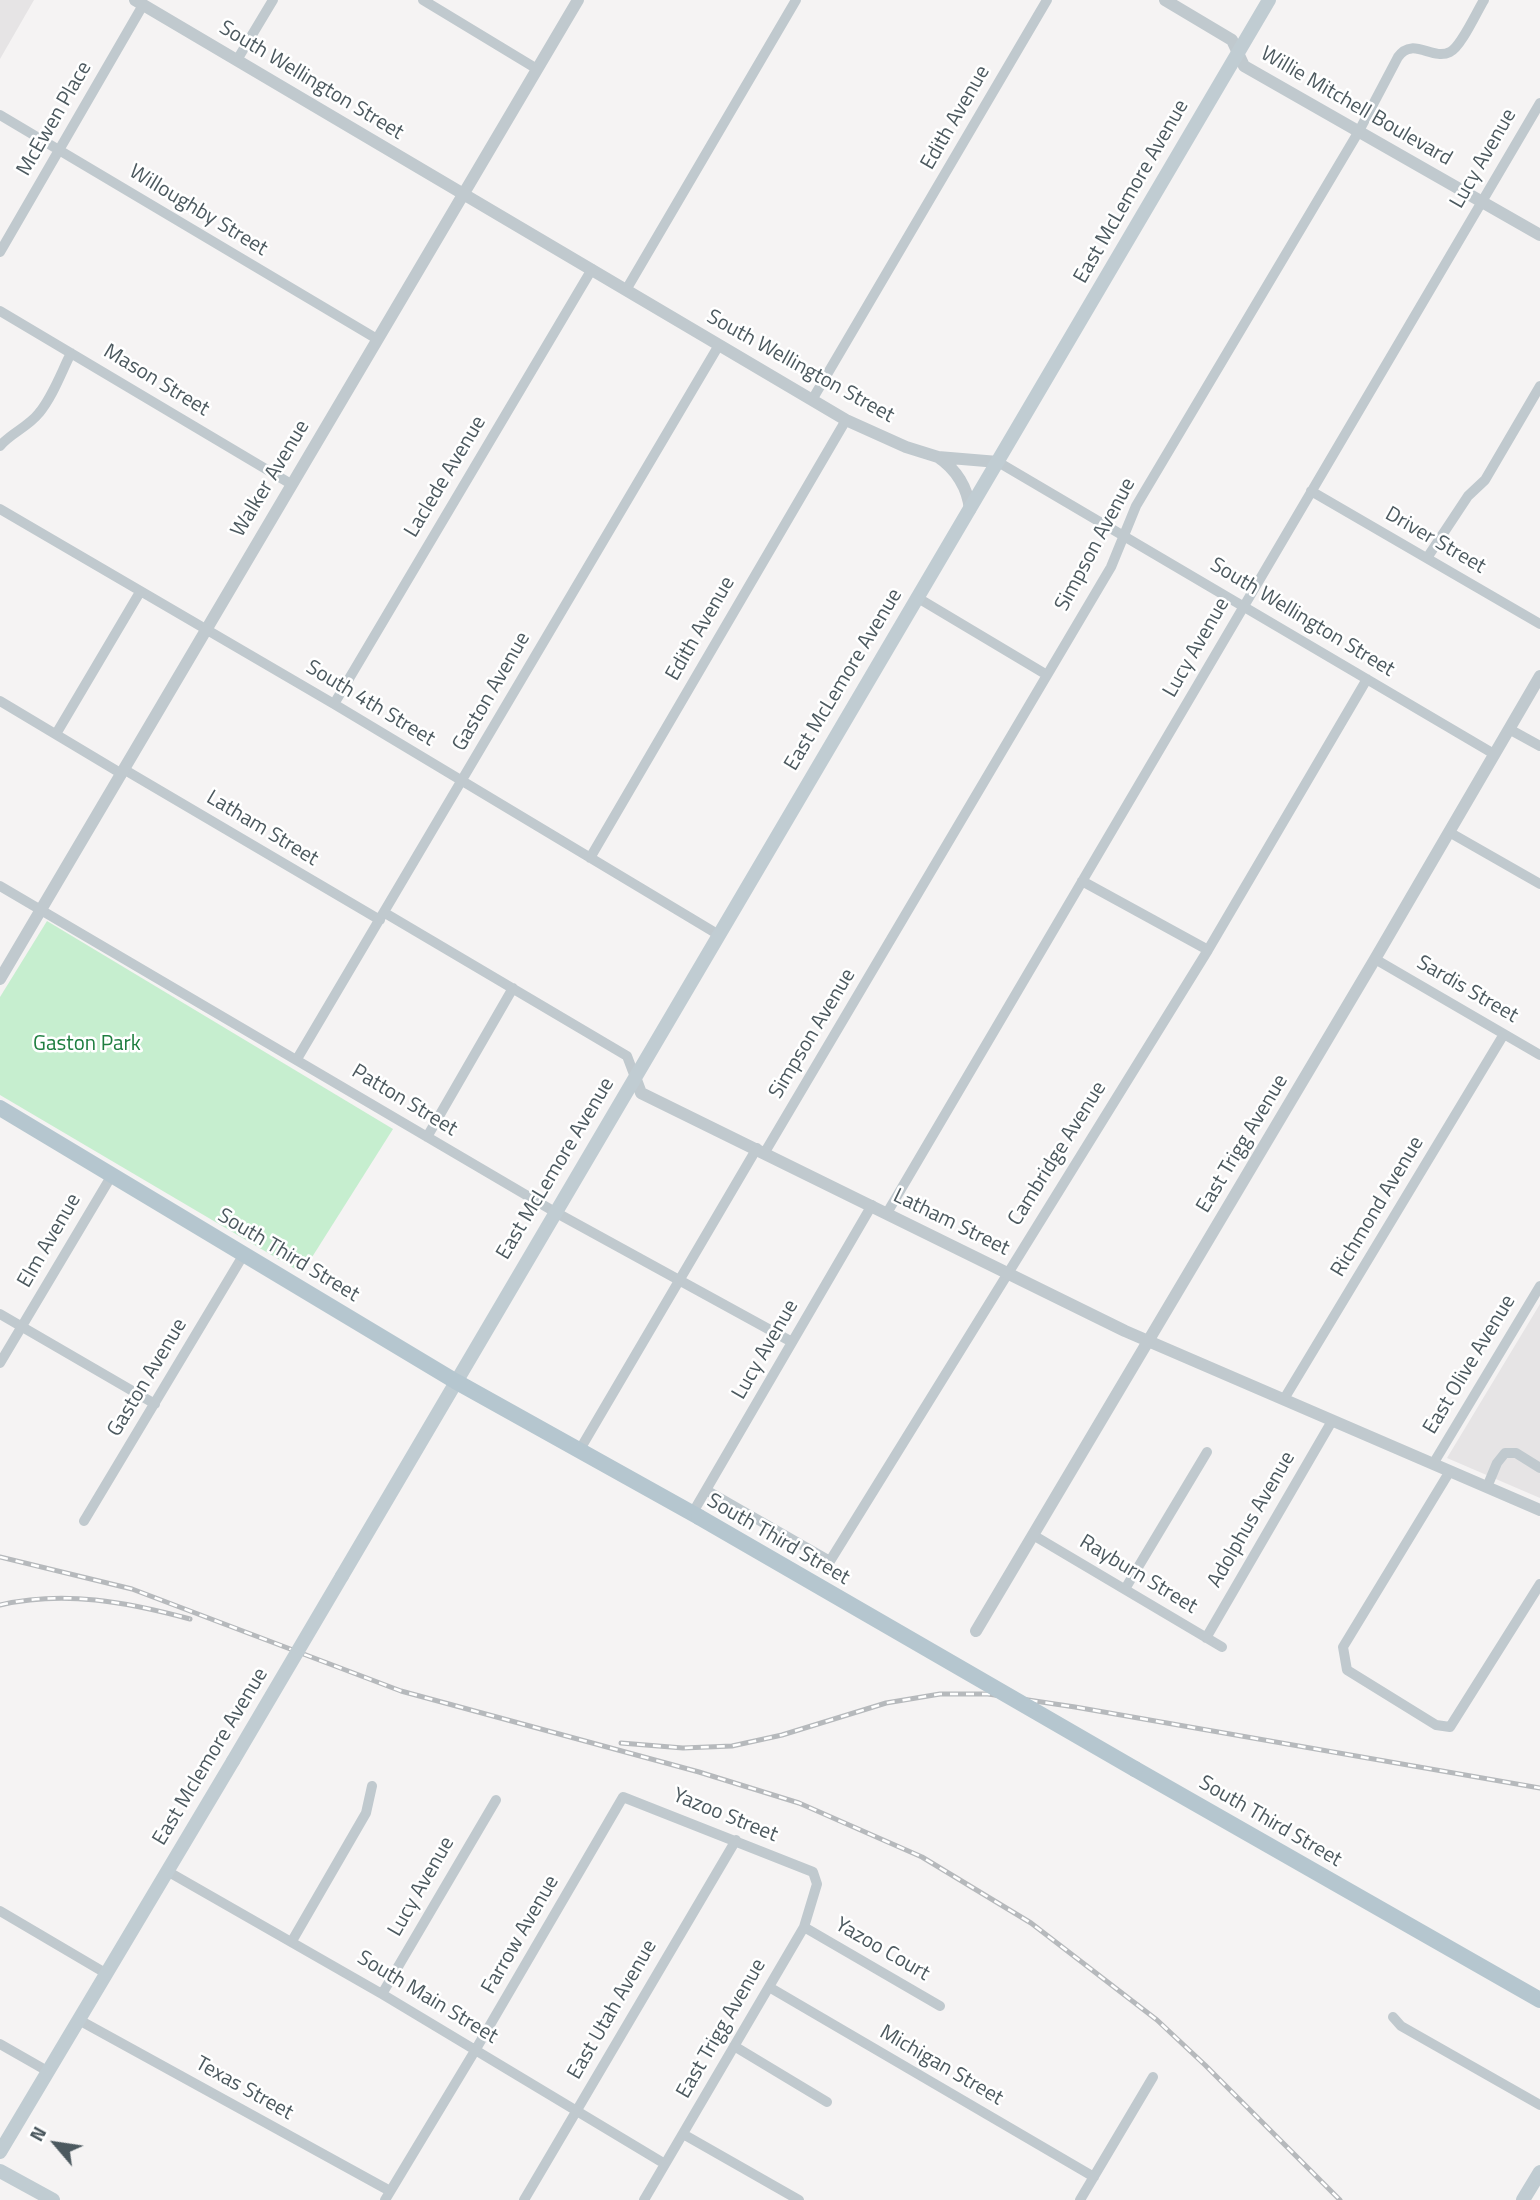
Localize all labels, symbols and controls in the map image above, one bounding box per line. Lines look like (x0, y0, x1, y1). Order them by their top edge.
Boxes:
street label: South Wellington Street (214, 16, 408, 146)
street label: Willie Mitchell Boulevard (1256, 42, 1456, 172)
street label: McEwen Place (12, 57, 98, 181)
street label: Edith Avenue (916, 61, 996, 175)
street label: East McLemore Avenue (1069, 96, 1195, 288)
street label: Lucy Avenue (1445, 105, 1523, 213)
street label: Willoughby Street (124, 160, 272, 262)
street label: South Wellington Street (702, 305, 898, 429)
street label: Mason Street (98, 340, 214, 422)
street label: Laclede Avenue (400, 412, 492, 542)
street label: Walker Avenue (226, 416, 316, 542)
street label: Simpson Avenue (1050, 474, 1142, 616)
street label: Driver Street (1380, 502, 1490, 580)
street label: South Wellington Street (1205, 553, 1399, 683)
street label: Edith Avenue (661, 572, 741, 686)
street label: East McLemore Avenue (780, 584, 908, 776)
street label: Lucy Avenue (1158, 594, 1236, 702)
street label: Gaston Avenue (448, 628, 536, 756)
street label: South 4th Street (301, 656, 439, 752)
street label: Latham Street (201, 786, 323, 872)
street label: Sardis Street (1412, 951, 1522, 1029)
street label: Simpson Avenue (764, 964, 862, 1104)
park label: Gaston Park (33, 1032, 141, 1058)
street label: Patton Street (347, 1060, 461, 1142)
street label: East Trigg Avenue (1192, 1070, 1294, 1218)
street label: East McLemore Avenue (492, 1073, 620, 1265)
street label: Cambridge Avenue (1004, 1077, 1112, 1231)
street label: Richmond Avenue (1326, 1132, 1430, 1282)
street label: Latham Street (889, 1184, 1013, 1262)
street label: Elm Avenue (13, 1190, 87, 1292)
street label: South Third Street (213, 1204, 363, 1308)
street label: East Olive Avenue (1419, 1291, 1521, 1439)
street label: Lucy Avenue (727, 1296, 805, 1404)
street label: Gaston Avenue (103, 1314, 193, 1442)
street label: Adolphus Avenue (1203, 1447, 1301, 1593)
street label: South Third Street (702, 1489, 854, 1591)
street label: Rayburn Street (1075, 1530, 1201, 1620)
street label: East Mclemore Avenue (148, 1664, 274, 1850)
street label: South Third Street (1194, 1771, 1346, 1873)
street label: Yazoo Street (669, 1784, 781, 1848)
street label: Lucy Avenue (383, 1833, 461, 1941)
street label: Farrow Avenue (477, 1871, 565, 1999)
street label: Yazoo Court (830, 1913, 934, 1987)
street label: East Utah Avenue (563, 1936, 663, 2084)
street label: South Main Street (352, 1946, 502, 2050)
street label: East Trigg Avenue (672, 1955, 772, 2103)
street label: Michigan Street (875, 2020, 1007, 2112)
street label: Texas Street (191, 2052, 297, 2126)
north arrow (21, 2109, 91, 2179)
text: N (21, 2121, 53, 2146)

